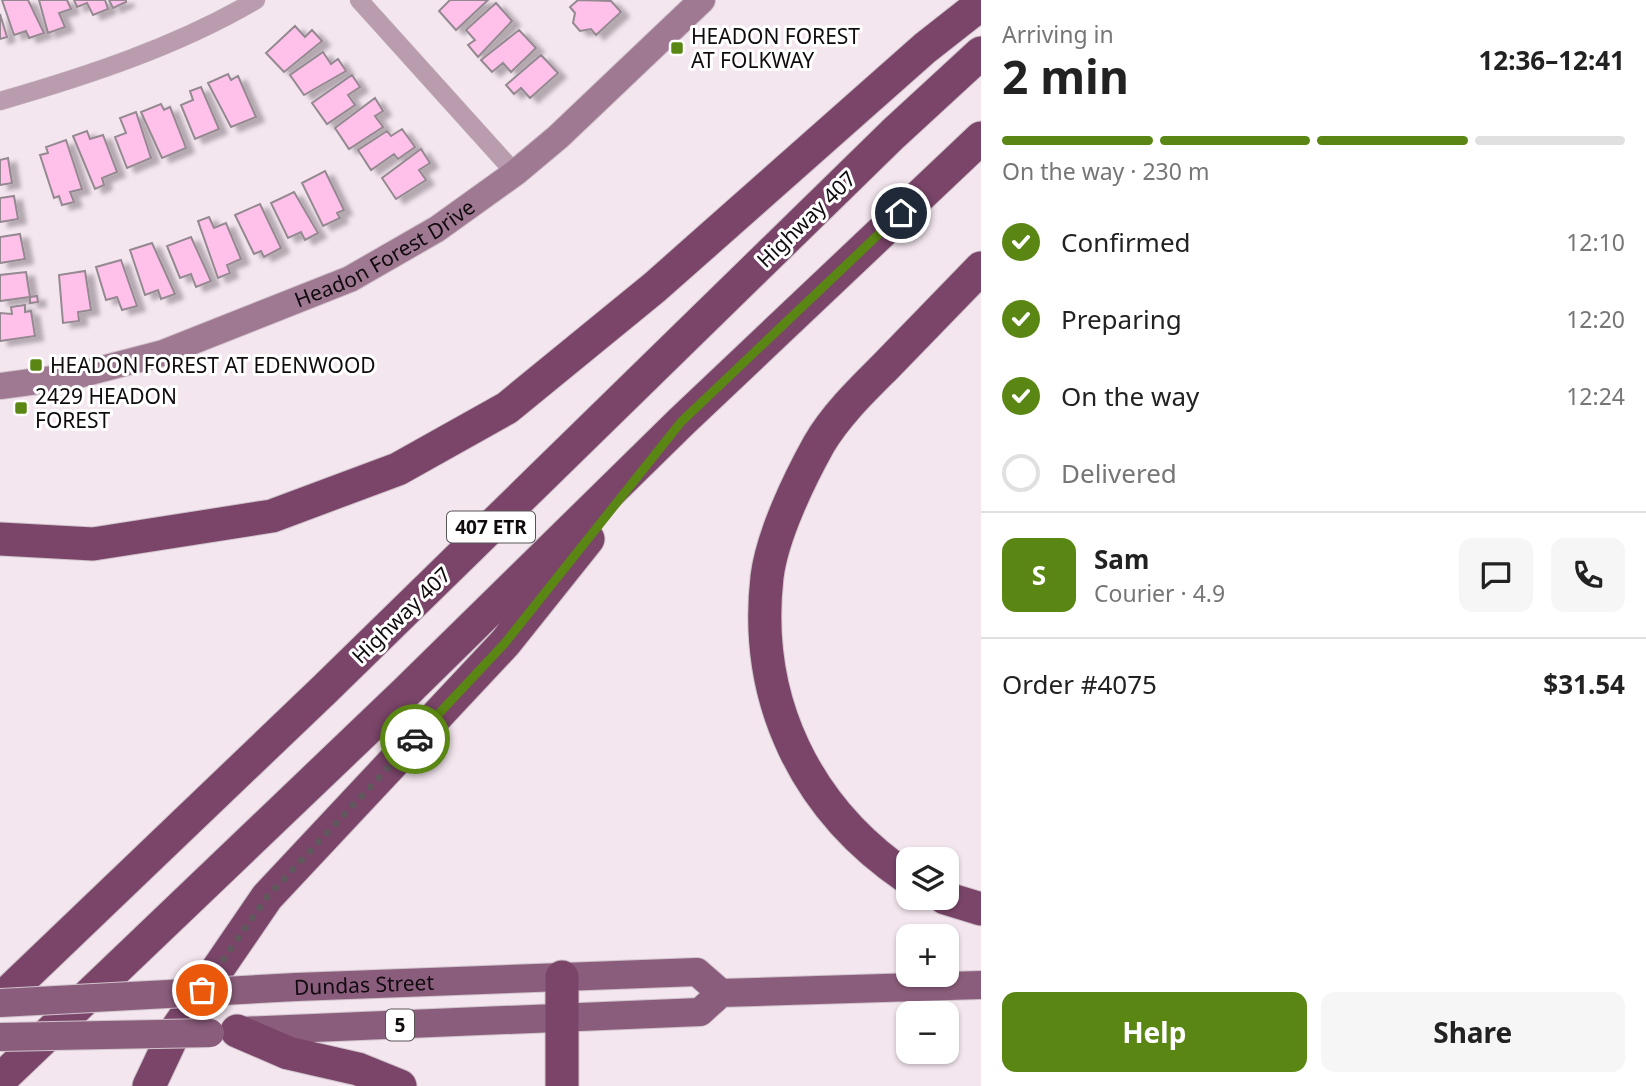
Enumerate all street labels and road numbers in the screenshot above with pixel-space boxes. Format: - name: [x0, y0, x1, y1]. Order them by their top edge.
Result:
- street label: Highway 407: [750, 165, 862, 273]
- street label: Headon Forest Drive: [290, 193, 480, 314]
- road number: 407 ETR: [447, 512, 535, 542]
- street label: Highway 407: [345, 561, 457, 669]
- street label: Dundas Street: [293, 968, 435, 1001]
- road number: 5: [386, 1009, 414, 1040]

